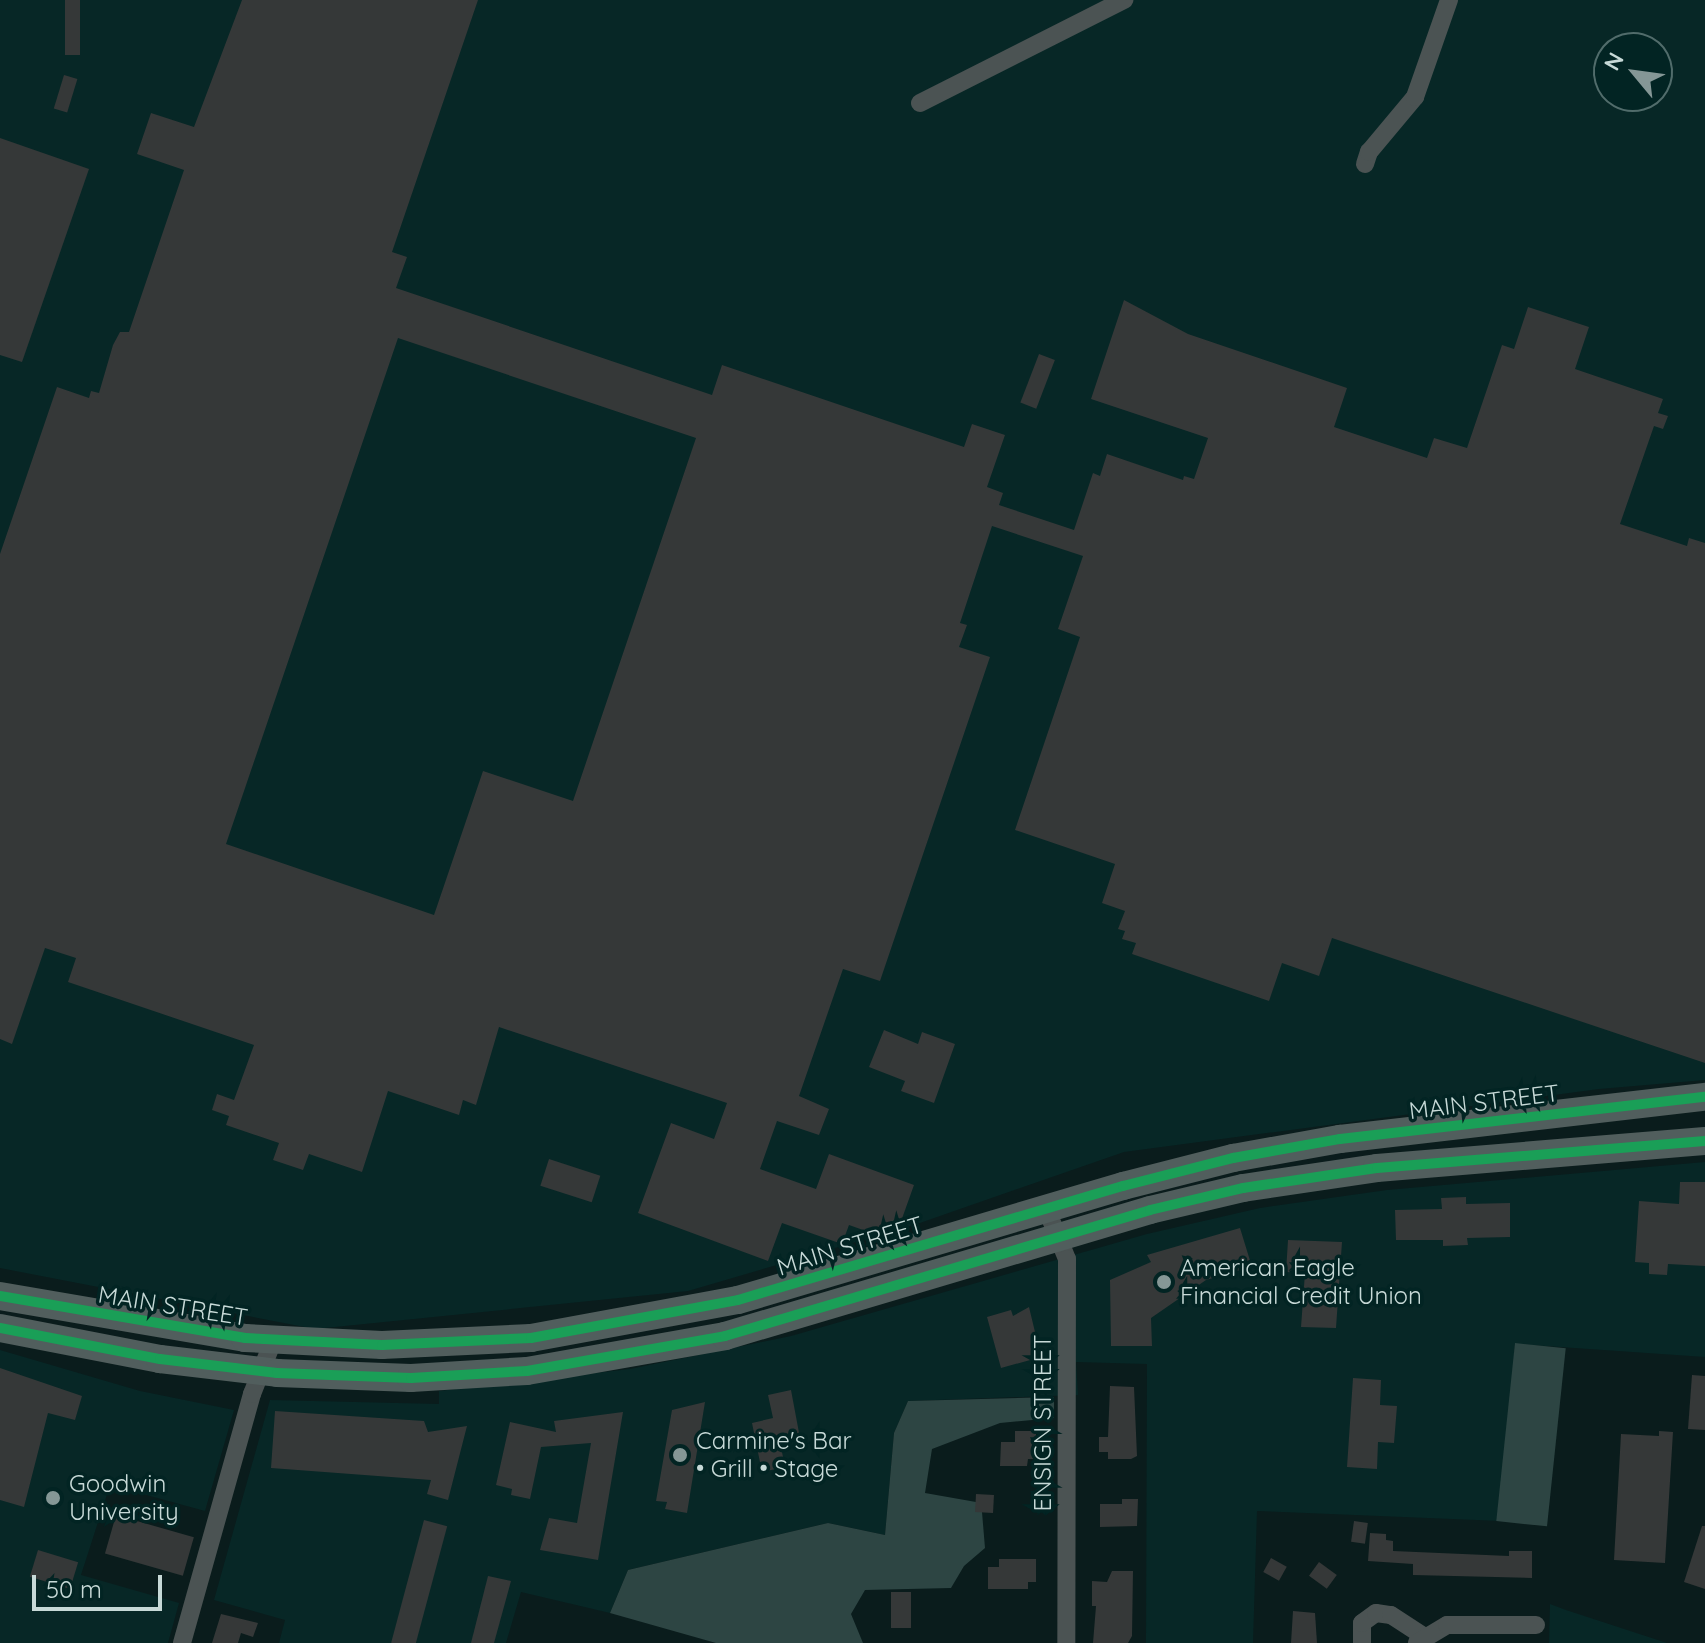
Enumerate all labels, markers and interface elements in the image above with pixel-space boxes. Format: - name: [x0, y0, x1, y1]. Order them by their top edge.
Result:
- north arrow: [1593, 32, 1673, 112]
- text: N: [1598, 47, 1630, 75]
- street label: MAIN STREET: [1407, 1078, 1561, 1126]
- street label: MAIN STREET: [773, 1210, 927, 1282]
- place label: American Eagle Financial Credit Union: [1180, 1254, 1422, 1310]
- marker: American Eagle Financial Credit Union: [1155, 1273, 1173, 1291]
- street label: MAIN STREET: [96, 1280, 250, 1332]
- street label: ENSIGN STREET: [1029, 1334, 1057, 1512]
- place label: Carmine's Bar • Grill • Stage: [696, 1427, 852, 1483]
- marker: Carmine's Bar • Grill • Stage: [671, 1446, 689, 1464]
- place label: Goodwin University: [69, 1470, 179, 1526]
- marker: Goodwin University: [44, 1489, 62, 1507]
- scale bar: [36, 1559, 166, 1609]
- text: 50 m: [46, 1574, 102, 1604]

